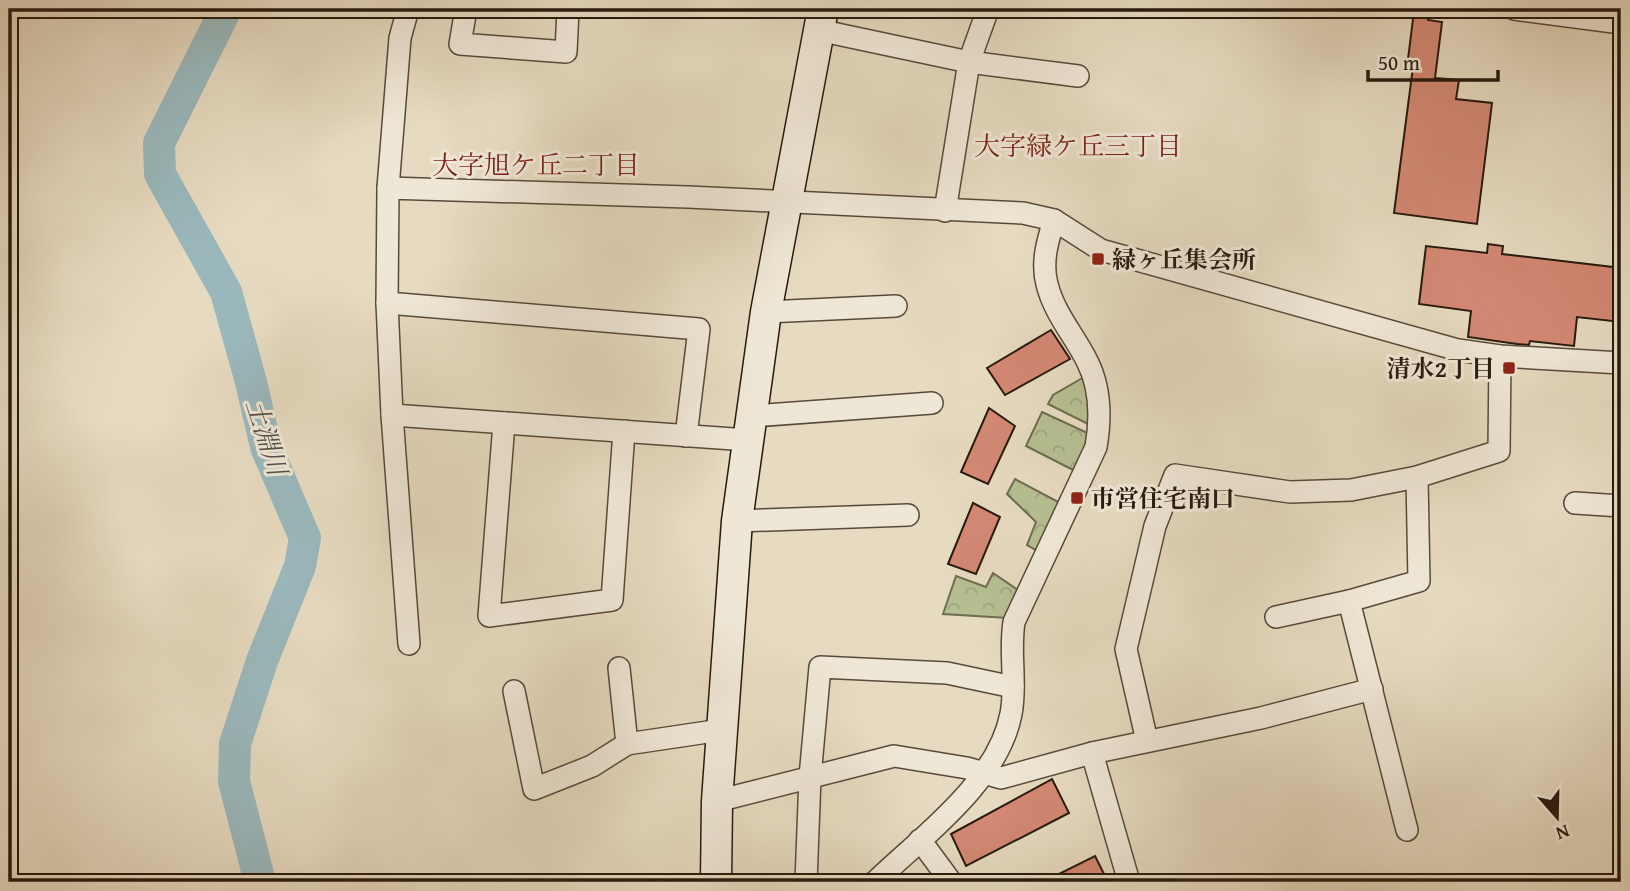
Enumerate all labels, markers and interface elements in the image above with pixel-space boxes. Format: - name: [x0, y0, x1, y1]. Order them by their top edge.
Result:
- scale bar: [1368, 38, 1497, 82]
- text: 50 m: [1378, 47, 1420, 78]
- district label: 大字緑ケ丘三丁目: [974, 126, 1182, 165]
- district label: 大字旭ケ丘二丁目: [432, 145, 640, 184]
- place label: 緑ヶ丘集会所: [1112, 242, 1256, 277]
- marker: 緑ヶ丘集会所: [1090, 251, 1106, 267]
- place label: 清水2丁目: [1387, 351, 1495, 386]
- marker: 清水2丁目: [1501, 360, 1517, 376]
- water label: 土淵川: [236, 394, 299, 483]
- place label: 市営住宅南口: [1091, 481, 1235, 516]
- marker: 市営住宅南口: [1069, 490, 1085, 506]
- north arrow: [1522, 782, 1592, 852]
- text: N: [1552, 818, 1574, 848]

